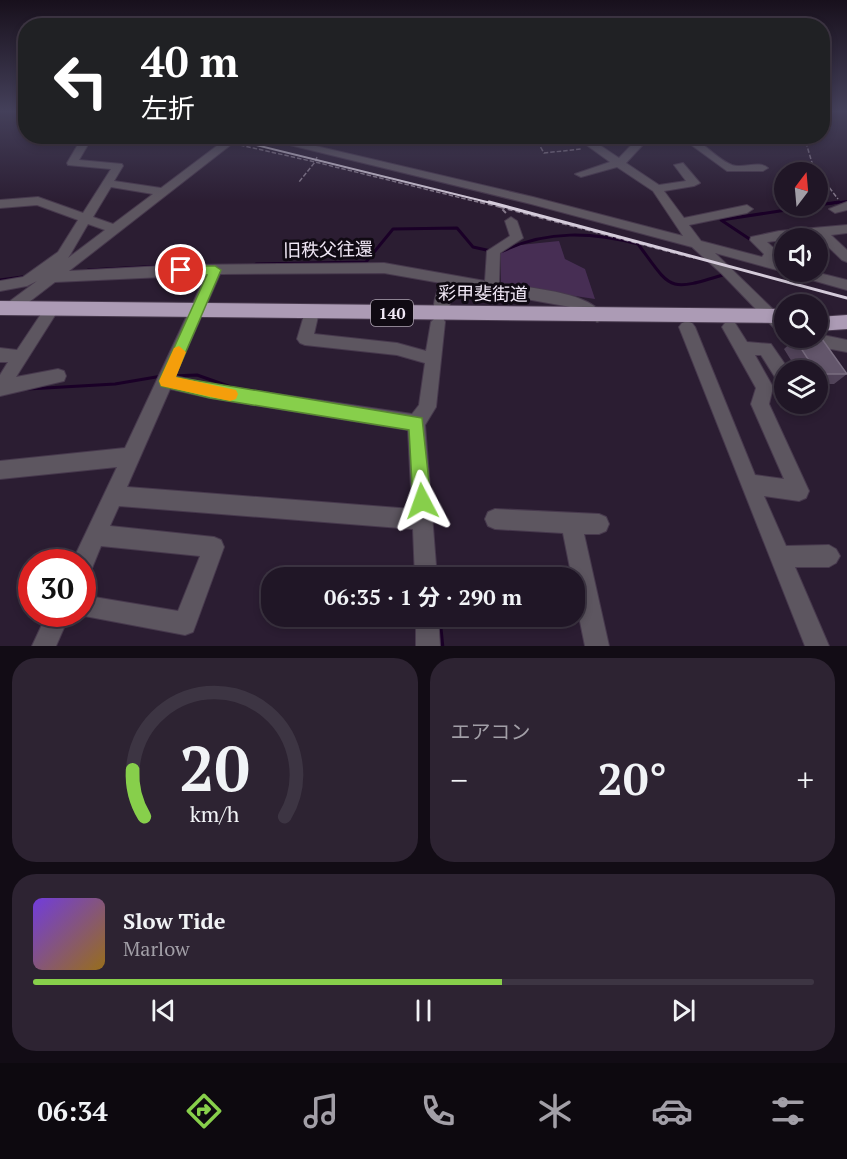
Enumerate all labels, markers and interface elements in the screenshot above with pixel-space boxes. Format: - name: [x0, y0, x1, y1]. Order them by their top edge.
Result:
- text: 40 m: [141, 33, 239, 89]
- icon: left: [42, 42, 120, 120]
- text: 左折: [141, 90, 195, 126]
- north arrow: [774, 162, 828, 216]
- map controls: [774, 162, 828, 414]
- button: sound: [774, 228, 828, 282]
- street label: 旧秩父往還: [283, 236, 373, 262]
- pin: [155, 244, 206, 295]
- icon: arrive: [164, 253, 197, 286]
- street label: 彩甲斐街道: [438, 280, 528, 306]
- button: search: [774, 294, 828, 348]
- road number: 140: [371, 300, 413, 326]
- button: layers: [774, 360, 828, 414]
- position arrow: [390, 469, 454, 533]
- speed limit sign: 30: [18, 549, 96, 627]
- text: 06:35 · 1 分 · 290 m: [324, 582, 522, 611]
- text: エアコン: [451, 718, 531, 745]
- text: 20: [179, 726, 250, 809]
- text: 20°: [598, 748, 667, 808]
- text: −: [451, 758, 468, 801]
- text: +: [796, 758, 814, 801]
- text: km/h: [190, 800, 240, 828]
- text: Slow Tide: [123, 906, 226, 935]
- text: Marlow: [123, 935, 190, 962]
- icon: previous: [147, 994, 180, 1027]
- icon: pause: [407, 994, 440, 1027]
- icon: next: [667, 994, 700, 1027]
- icon: directions: [183, 1090, 225, 1132]
- icon: music: [300, 1090, 342, 1132]
- icon: phone: [417, 1090, 459, 1132]
- icon: climate: [534, 1090, 576, 1132]
- icon: car: [651, 1090, 693, 1132]
- icon: filters: [767, 1090, 809, 1132]
- text: 06:34: [37, 1093, 108, 1129]

